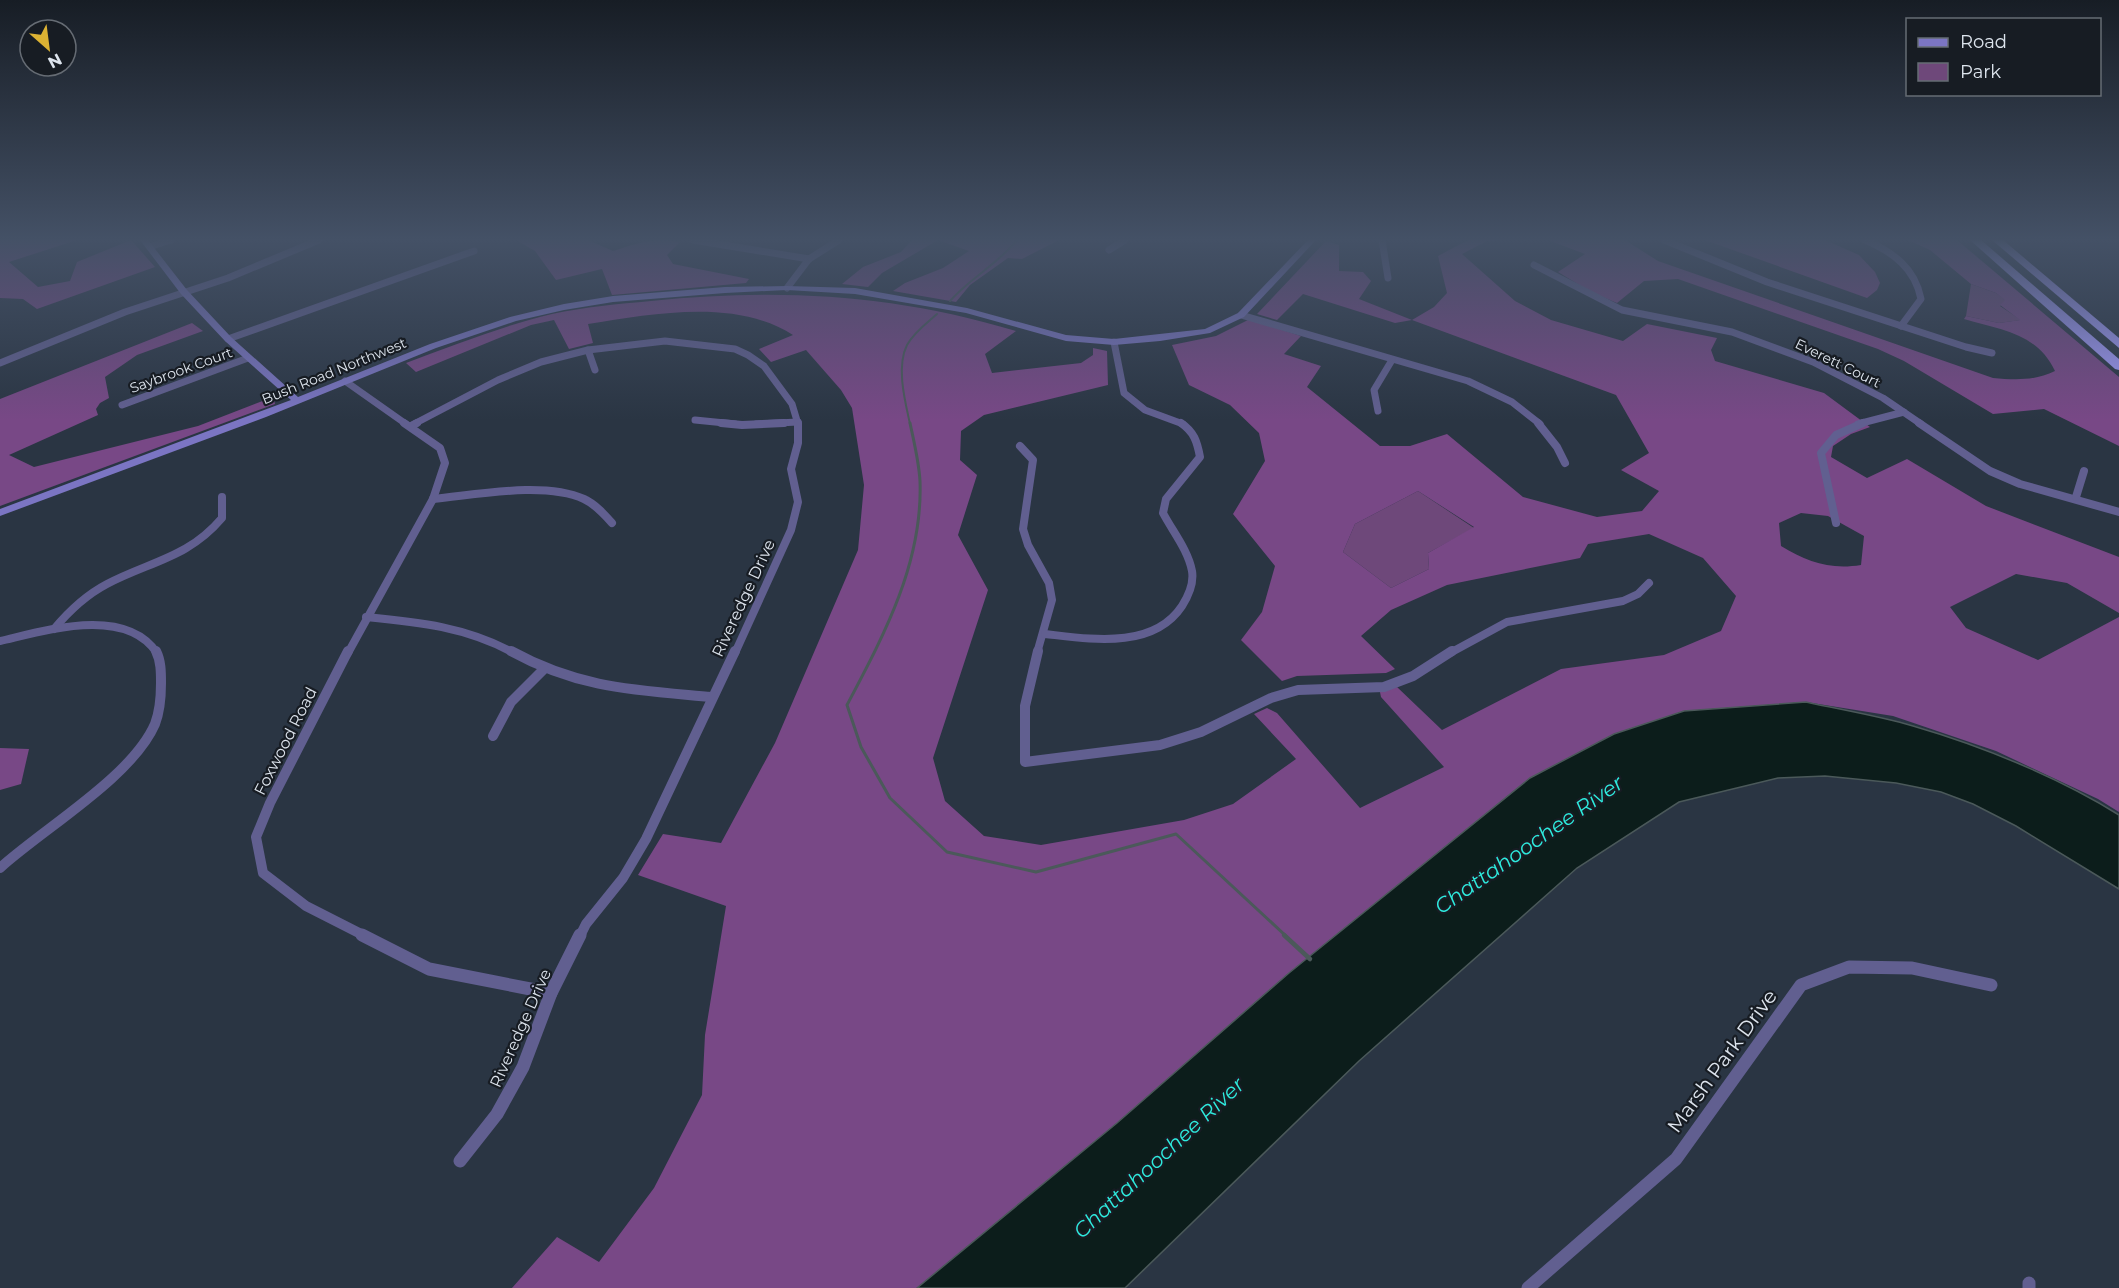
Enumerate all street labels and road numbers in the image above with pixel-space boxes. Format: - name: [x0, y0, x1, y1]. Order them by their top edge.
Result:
- street label: Bush Road Northwest: [259, 334, 409, 408]
- street label: Everett Court: [1792, 335, 1884, 392]
- street label: Saybrook Court: [127, 343, 235, 397]
- street label: Riveredge Drive: [708, 536, 779, 660]
- street label: Foxwood Road: [250, 684, 321, 798]
- street label: Riveredge Drive: [486, 966, 555, 1090]
- street label: Marsh Park Drive: [1662, 985, 1782, 1137]

